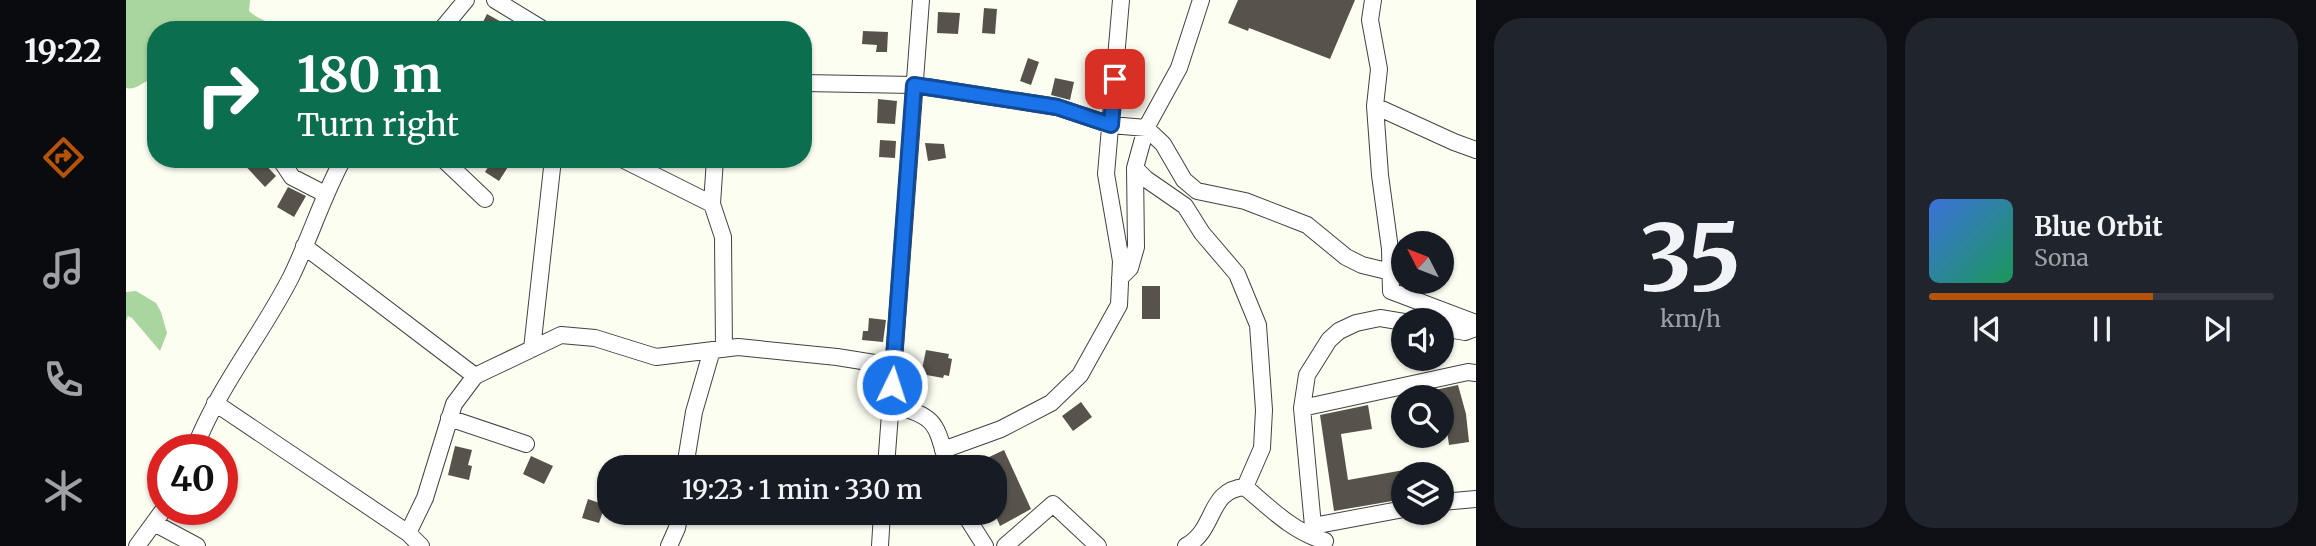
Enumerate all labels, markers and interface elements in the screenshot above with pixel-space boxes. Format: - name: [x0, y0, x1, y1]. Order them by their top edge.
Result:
- text: 19:22: [24, 31, 102, 71]
- text: 180 m: [297, 44, 442, 105]
- icon: right: [182, 49, 273, 140]
- pin: [1085, 49, 1145, 109]
- icon: arrive: [1096, 60, 1134, 98]
- text: Turn right: [297, 105, 459, 145]
- icon: directions: [39, 133, 88, 182]
- text: 35: [1640, 201, 1741, 316]
- text: Blue Orbit: [2034, 210, 2163, 243]
- north arrow: [1391, 231, 1454, 294]
- map controls: [1391, 231, 1454, 525]
- text: Sona: [2034, 243, 2089, 272]
- icon: music: [39, 244, 88, 293]
- text: km/h: [1660, 304, 1721, 333]
- button: sound: [1391, 308, 1454, 371]
- icon: previous: [1968, 310, 2006, 348]
- icon: pause: [2083, 310, 2121, 348]
- icon: next: [2198, 310, 2236, 348]
- position arrow: [855, 348, 929, 422]
- icon: phone: [39, 355, 88, 404]
- button: search: [1391, 385, 1454, 448]
- speed limit sign: 40: [147, 434, 238, 525]
- button: layers: [1391, 462, 1454, 525]
- icon: climate: [39, 466, 88, 515]
- text: 19:23 · 1 min · 330 m: [682, 473, 922, 506]

